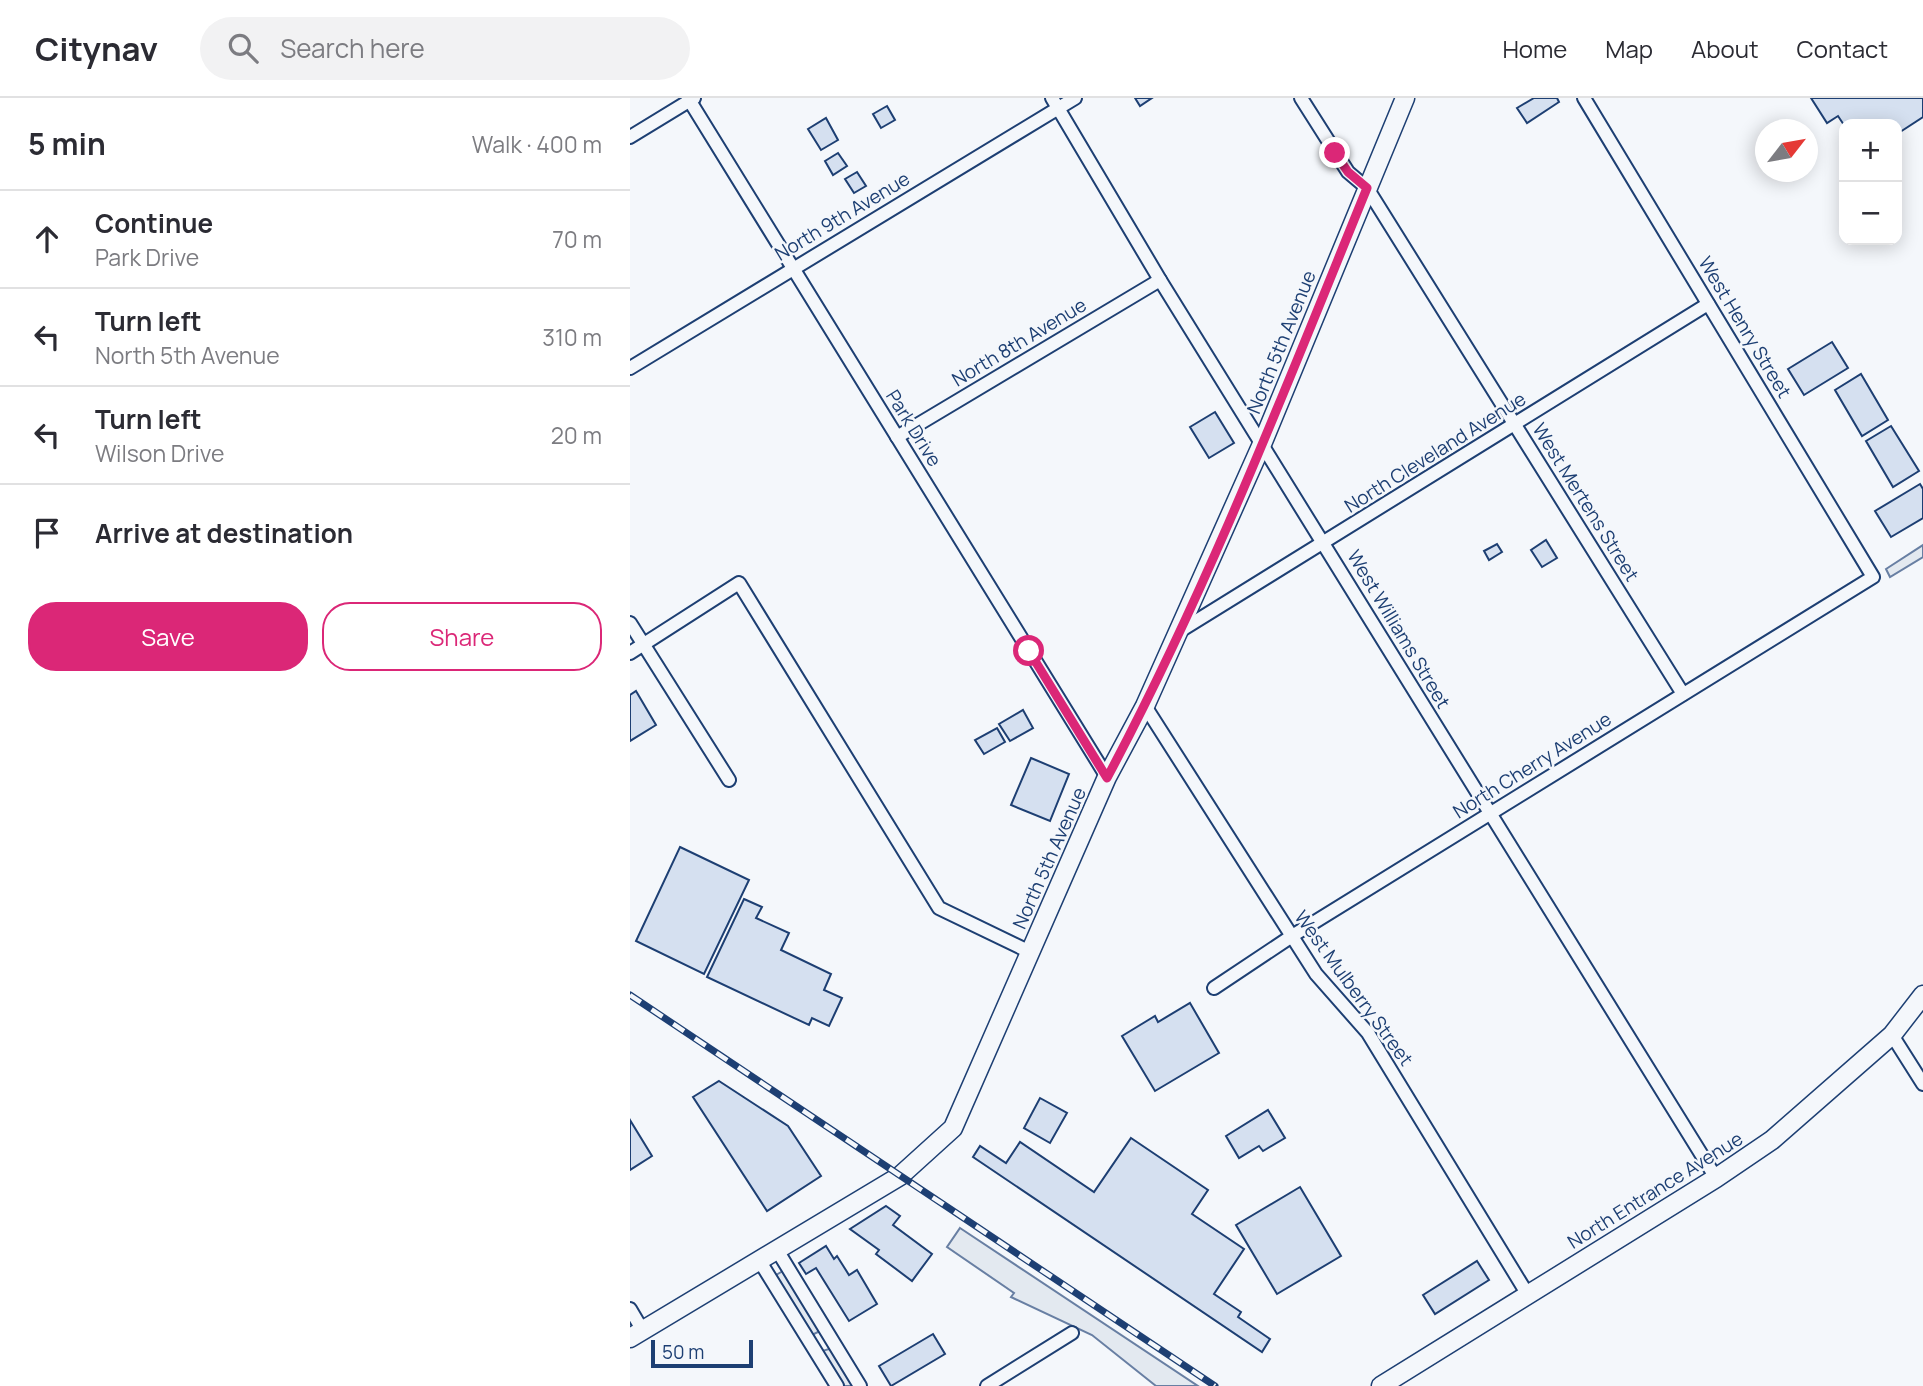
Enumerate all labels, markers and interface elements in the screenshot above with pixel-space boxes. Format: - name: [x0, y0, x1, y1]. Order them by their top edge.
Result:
- search box: [200, 17, 690, 80]
- text: Citynav: [35, 26, 158, 71]
- icon: search: [224, 29, 262, 67]
- text: Search here: [280, 30, 425, 66]
- text: Home: [1502, 32, 1567, 65]
- text: Map: [1605, 32, 1653, 65]
- text: About: [1691, 32, 1759, 65]
- text: Contact: [1797, 32, 1888, 65]
- north arrow: [1755, 119, 1818, 182]
- map controls: [1839, 119, 1902, 245]
- button: +: [1839, 119, 1902, 182]
- text: 5 min: [28, 123, 106, 164]
- text: Walk · 400 m: [472, 128, 602, 160]
- route end: [1319, 137, 1350, 168]
- street label: North 9th Avenue: [770, 165, 914, 267]
- button: −: [1839, 182, 1902, 245]
- text: Continue: [95, 205, 213, 241]
- icon: ahead: [28, 220, 66, 258]
- text: 70 m: [552, 223, 602, 255]
- text: Park Drive: [95, 241, 199, 273]
- street label: West Henry Street: [1693, 251, 1797, 403]
- street label: North 5th Avenue: [1240, 266, 1322, 418]
- street label: North 8th Avenue: [947, 292, 1091, 392]
- text: Turn left: [95, 303, 202, 339]
- icon: left: [28, 318, 66, 356]
- text: 310 m: [542, 321, 602, 353]
- text: North 5th Avenue: [95, 339, 280, 371]
- street label: Park Drive: [880, 385, 948, 471]
- street label: North Cleveland Avenue: [1339, 386, 1531, 518]
- text: Turn left: [95, 401, 202, 437]
- icon: left: [28, 416, 66, 454]
- street label: West Mertens Street: [1527, 418, 1645, 586]
- text: 20 m: [551, 419, 602, 451]
- text: Wilson Drive: [95, 437, 225, 469]
- icon: arrive: [28, 514, 66, 552]
- text: Arrive at destination: [95, 515, 353, 551]
- street label: West Williams Street: [1341, 545, 1457, 713]
- button: Save: [28, 602, 308, 671]
- button: Share: [322, 602, 602, 671]
- route start: [1013, 635, 1044, 666]
- street label: North Cherry Avenue: [1448, 706, 1616, 824]
- street label: North 5th Avenue: [1006, 783, 1092, 933]
- street label: West Mulberry Street: [1289, 905, 1419, 1071]
- street label: North Entrance Avenue: [1562, 1125, 1748, 1255]
- scale bar: [651, 1337, 752, 1369]
- text: 50 m: [662, 1339, 704, 1365]

